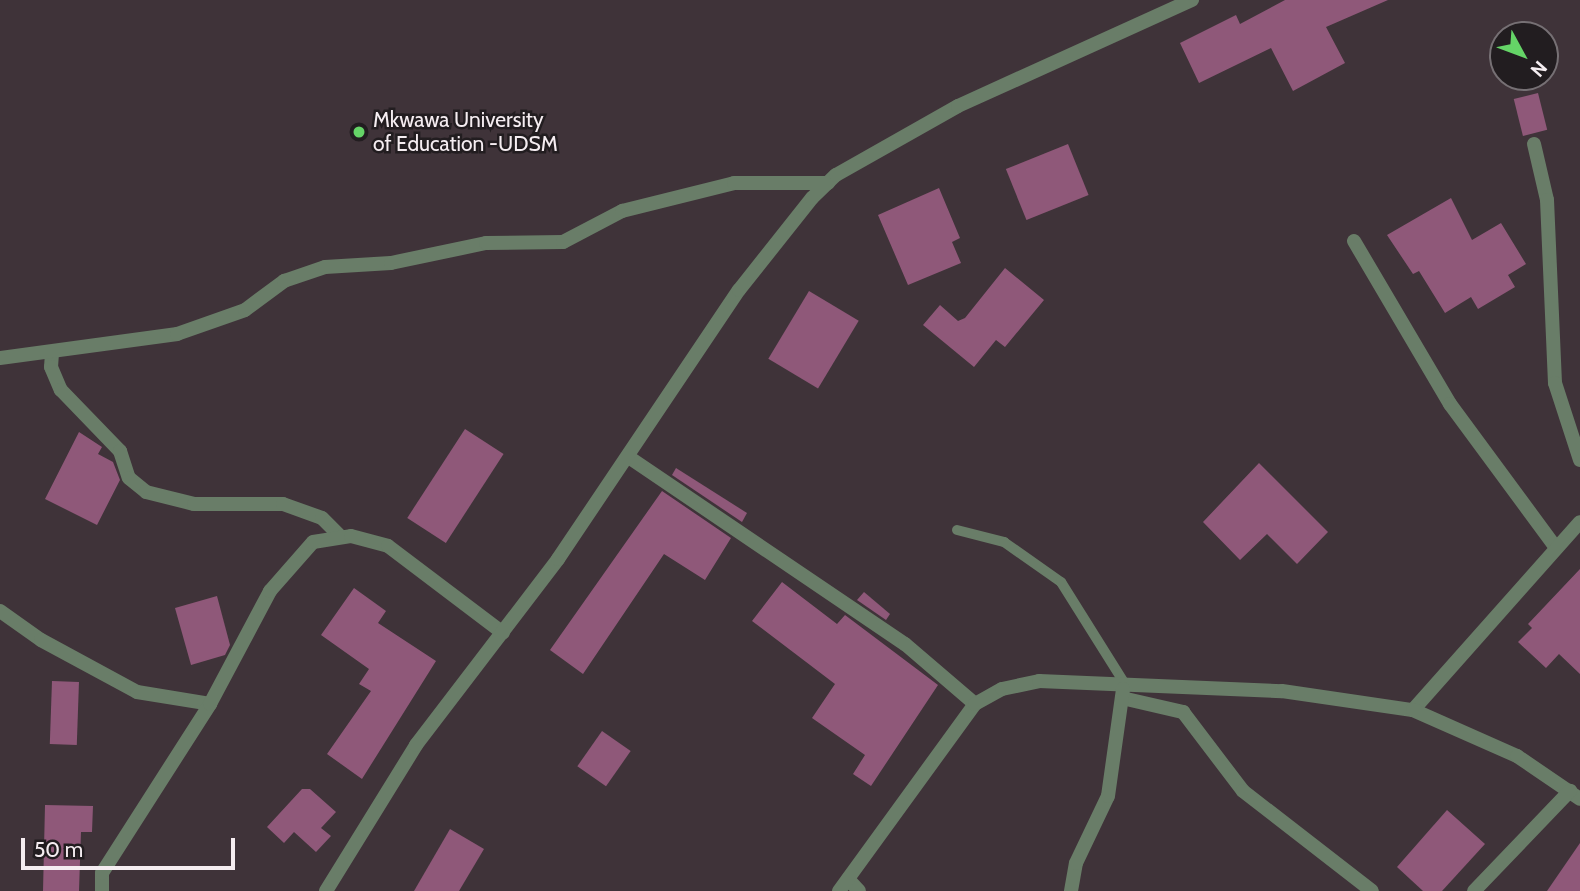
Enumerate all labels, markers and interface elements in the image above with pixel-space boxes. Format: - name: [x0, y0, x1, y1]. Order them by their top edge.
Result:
- north arrow: [1489, 21, 1559, 91]
- text: N: [1526, 56, 1552, 81]
- place label: Mkwawa University of Education -UDSM: [373, 107, 558, 157]
- marker: Mkwawa University of Education -UDSM: [351, 124, 367, 140]
- scale bar: [24, 824, 238, 868]
- text: 50 m: [34, 837, 83, 862]

